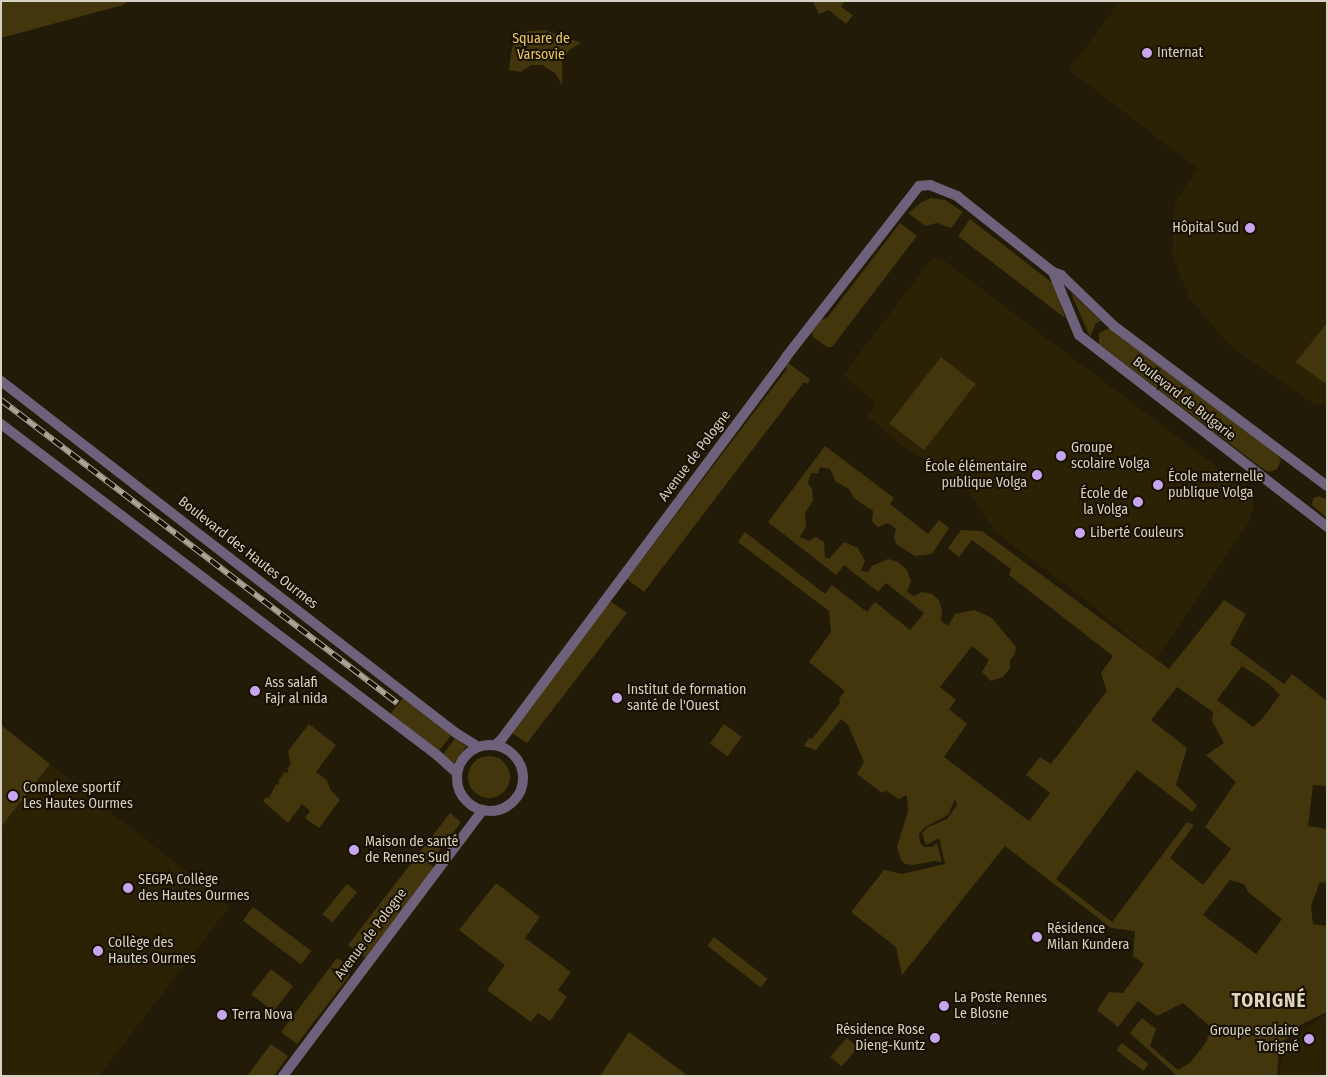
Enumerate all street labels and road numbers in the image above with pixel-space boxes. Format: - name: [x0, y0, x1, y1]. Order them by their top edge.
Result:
- street label: Boulevard de Bulgarie: [1129, 354, 1239, 444]
- street label: Avenue de Pologne: [655, 407, 735, 505]
- street label: Boulevard des Hautes Ourmes: [175, 493, 321, 613]
- street label: Avenue de Pologne: [331, 885, 411, 983]

